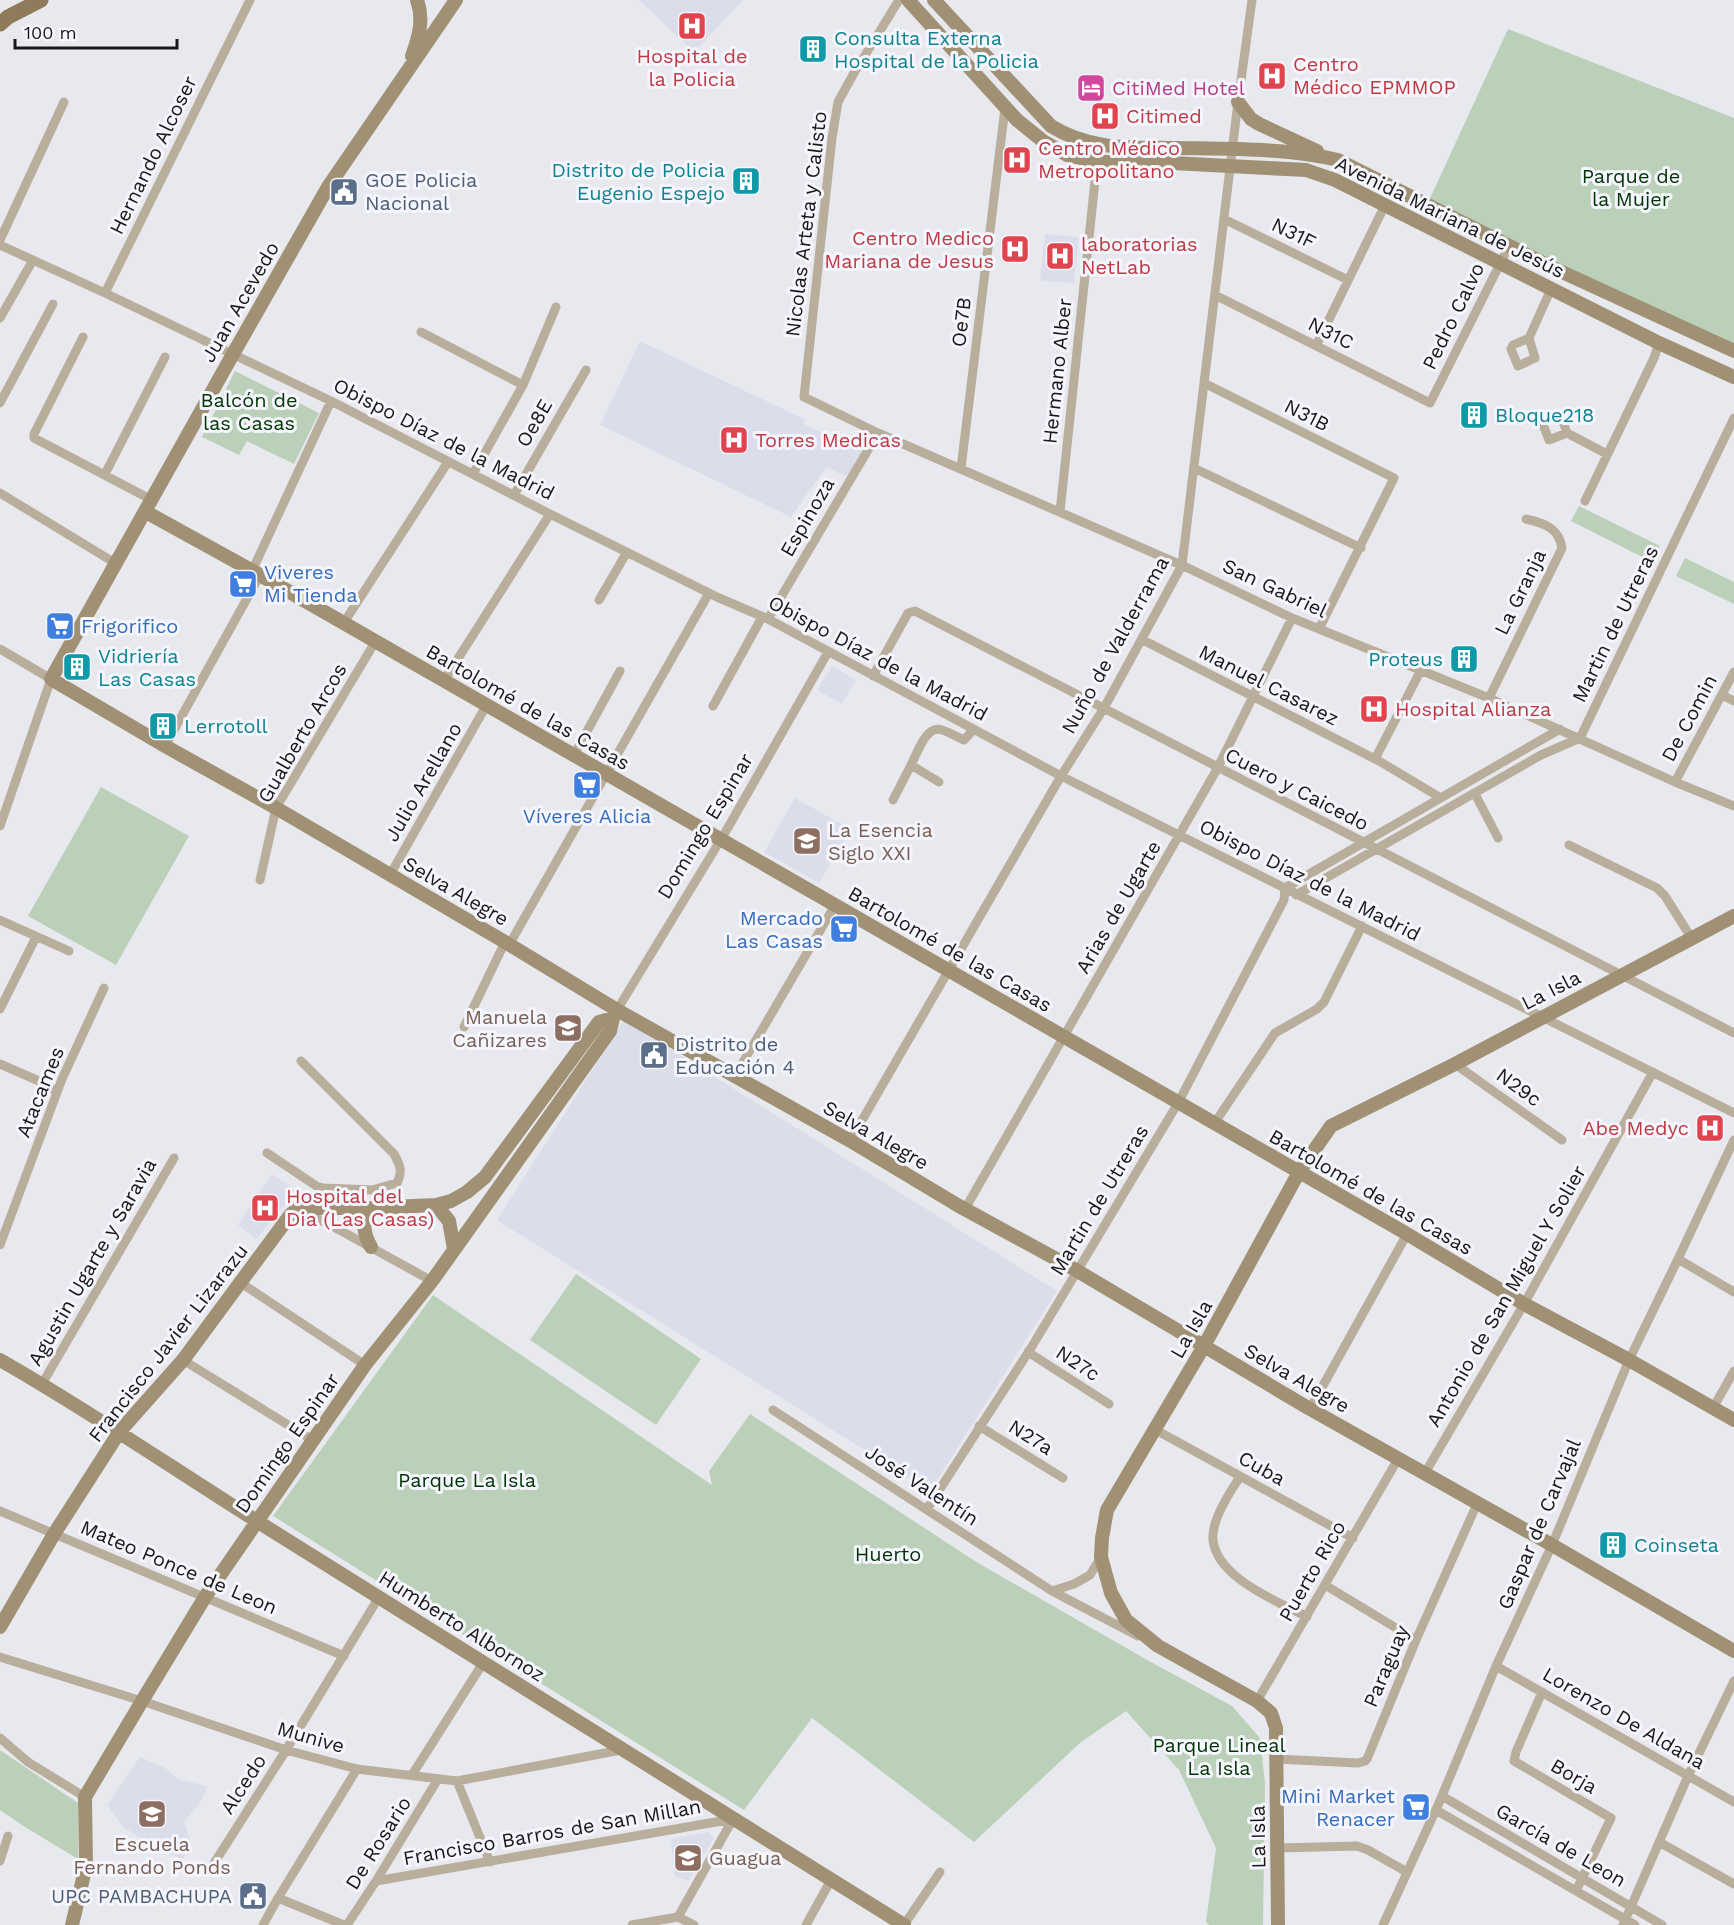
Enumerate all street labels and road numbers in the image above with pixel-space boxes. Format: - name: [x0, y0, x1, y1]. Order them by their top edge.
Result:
- street label: Hernando Alcoser: [104, 72, 202, 238]
- street label: Nicolas Arteta y Calisto: [780, 110, 832, 338]
- street label: Avenida Mariana de Jesús: [1331, 151, 1569, 283]
- street label: N31F: [1268, 212, 1320, 254]
- street label: Juan Acevedo: [196, 237, 284, 367]
- street label: Pedro Calvo: [1417, 259, 1489, 373]
- street label: Oe7B: [946, 296, 976, 348]
- street label: Hermano Alber: [1037, 297, 1077, 445]
- street label: N31C: [1304, 311, 1358, 355]
- street label: Obispo Díaz de la Madrid: [330, 373, 558, 505]
- street label: N31B: [1281, 394, 1333, 436]
- street label: Oe8E: [511, 395, 557, 451]
- street label: Espinoza: [775, 473, 839, 561]
- street label: Martin de Utreras: [1567, 542, 1663, 706]
- street label: La Granja: [1489, 545, 1551, 639]
- street label: Nuño de Valderrama: [1056, 552, 1174, 738]
- street label: San Gabriel: [1219, 553, 1331, 623]
- street label: Obispo Díaz de la Madrid: [764, 590, 992, 726]
- street label: Bartolomé de las Casas: [422, 639, 634, 775]
- street label: Manuel Casarez: [1195, 639, 1343, 731]
- street label: Gualberto Arcos: [252, 659, 352, 807]
- street label: De Comin: [1656, 670, 1722, 766]
- street label: Julio Arellano: [379, 718, 467, 846]
- street label: Cuero y Caicedo: [1221, 742, 1373, 836]
- street label: Domingo Espinar: [652, 749, 758, 903]
- street label: Obispo Díaz de la Madrid: [1196, 814, 1424, 946]
- street label: Arias de Ugarte: [1070, 836, 1166, 978]
- street label: Selva Alegre: [399, 851, 513, 931]
- street label: Bartolomé de las Casas: [844, 881, 1056, 1017]
- street label: La Isla: [1517, 965, 1585, 1015]
- street label: Atacames: [11, 1043, 69, 1141]
- street label: N29c: [1492, 1063, 1546, 1111]
- street label: Selva Alegre: [819, 1095, 933, 1175]
- street label: Martin de Utreras: [1045, 1120, 1153, 1280]
- street label: Bartolomé de las Casas: [1265, 1124, 1477, 1260]
- street label: Agustin Ugarte y Saravia: [23, 1154, 161, 1370]
- street label: Antonio de San Miguel Y Solier: [1421, 1161, 1591, 1431]
- street label: Francisco Javier Lizarazu: [83, 1239, 253, 1447]
- street label: La Isla: [1165, 1296, 1217, 1362]
- street label: Selva Alegre: [1240, 1338, 1354, 1418]
- street label: N27c: [1052, 1340, 1104, 1386]
- street label: Domingo Espinar: [230, 1368, 344, 1518]
- street label: N27a: [1004, 1414, 1058, 1460]
- street label: Gaspar de Carvajal: [1492, 1435, 1586, 1613]
- street label: José Valentín: [861, 1439, 983, 1531]
- street label: Cuba: [1234, 1445, 1290, 1491]
- street label: Mateo Ponce de Leon: [77, 1515, 281, 1619]
- street label: Puerto Rico: [1273, 1516, 1351, 1626]
- street label: Humberto Albornoz: [375, 1565, 549, 1687]
- street label: Paraguay: [1358, 1621, 1414, 1711]
- street label: Lorenzo De Aldana: [1538, 1662, 1710, 1774]
- street label: Munive: [275, 1716, 347, 1758]
- street label: Alcedo: [215, 1750, 271, 1818]
- street label: Borja: [1546, 1753, 1602, 1799]
- street label: De Rosario: [340, 1792, 416, 1894]
- street label: Francisco Barros de San Millan: [401, 1794, 703, 1870]
- street label: García de Leon: [1492, 1798, 1630, 1892]
- street label: La Isla: [1245, 1805, 1271, 1869]

